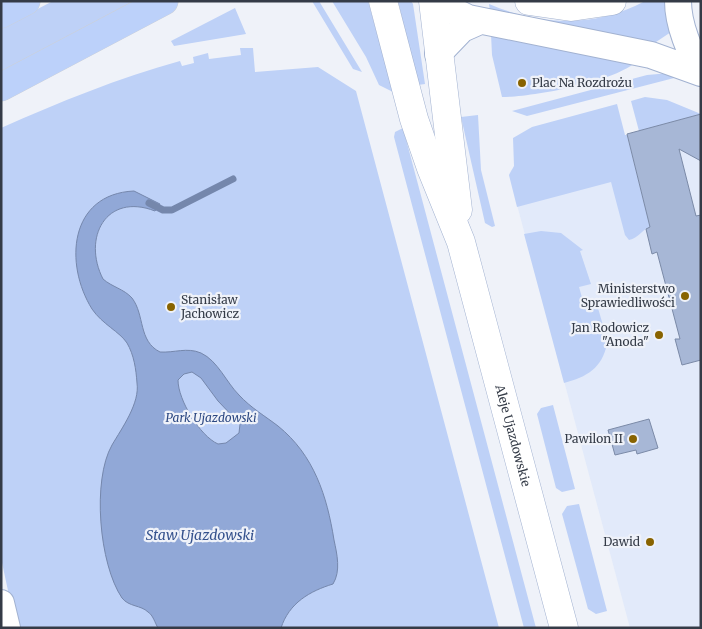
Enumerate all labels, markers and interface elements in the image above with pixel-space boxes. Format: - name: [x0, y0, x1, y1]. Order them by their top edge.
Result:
- place label: Plac Na Rozdrożu: [532, 75, 632, 90]
- marker: Plac Na Rozdrożu: [516, 77, 528, 89]
- place label: Ministerstwo Sprawiedliwości: [581, 281, 675, 310]
- marker: Ministerstwo Sprawiedliwości: [679, 290, 691, 302]
- place label: Stanisław Jachowicz: [180, 292, 239, 321]
- marker: Stanisław Jachowicz: [165, 301, 177, 313]
- place label: Jan Rodowicz "Anoda": [570, 320, 649, 349]
- marker: Jan Rodowicz "Anoda": [653, 329, 665, 341]
- street label: Aleje Ujazdowskie: [492, 382, 534, 488]
- park label: Park Ujazdowski: [165, 410, 257, 425]
- place label: Pawilon II: [565, 431, 623, 446]
- marker: Pawilon II: [627, 433, 639, 445]
- water label: Staw Ujazdowski: [146, 526, 254, 544]
- place label: Dawid: [603, 534, 640, 549]
- marker: Dawid: [644, 536, 656, 548]

